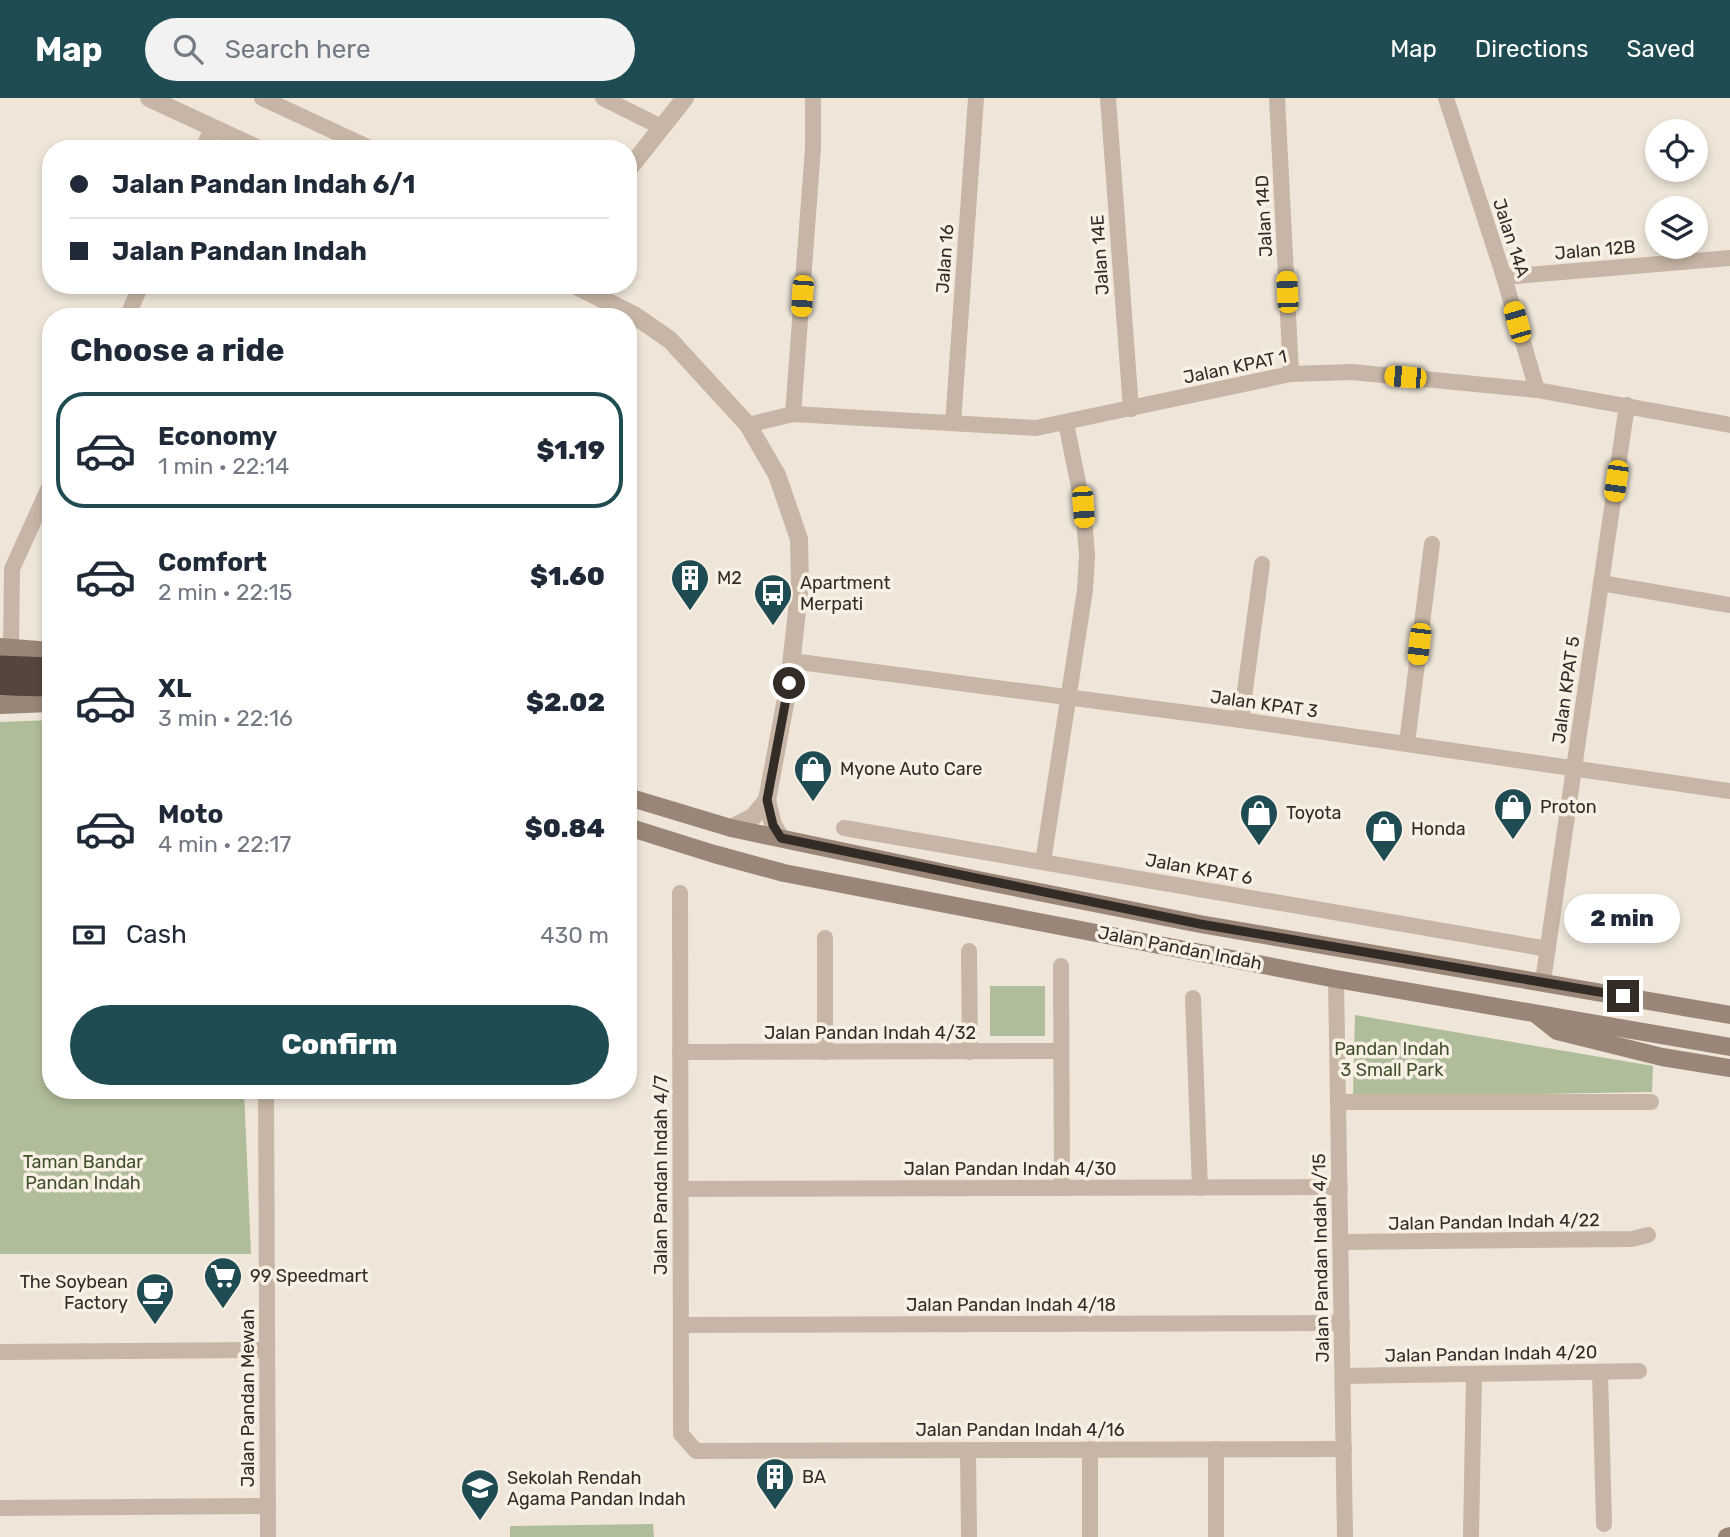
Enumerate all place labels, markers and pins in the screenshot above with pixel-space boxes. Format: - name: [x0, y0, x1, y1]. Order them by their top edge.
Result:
- building icon: M2: [669, 557, 711, 612]
- place label: M2: [717, 567, 742, 589]
- bus stop icon: Apartment Merpati: [752, 572, 794, 627]
- place label: Apartment Merpati: [800, 572, 891, 615]
- shop icon: Myone Auto Care: [792, 748, 834, 803]
- place label: Myone Auto Care: [840, 758, 982, 780]
- shop icon: Proton: [1492, 786, 1534, 841]
- shop icon: Toyota: [1238, 792, 1280, 847]
- place label: Proton: [1540, 796, 1597, 818]
- place label: Toyota: [1286, 802, 1342, 824]
- shop icon: Honda: [1363, 808, 1405, 863]
- place label: Honda: [1411, 818, 1466, 840]
- supermarket icon: 99 Speedmart: [202, 1255, 244, 1310]
- place label: 99 Speedmart: [250, 1265, 368, 1287]
- place label: The Soybean Factory: [20, 1271, 128, 1314]
- cafe icon: The Soybean Factory: [134, 1271, 176, 1326]
- building icon: BA: [754, 1456, 796, 1511]
- place label: BA: [802, 1466, 826, 1488]
- school or university icon: Sekolah Rendah Agama Pandan Indah: [459, 1467, 501, 1522]
- place label: Sekolah Rendah Agama Pandan Indah: [507, 1467, 686, 1510]

